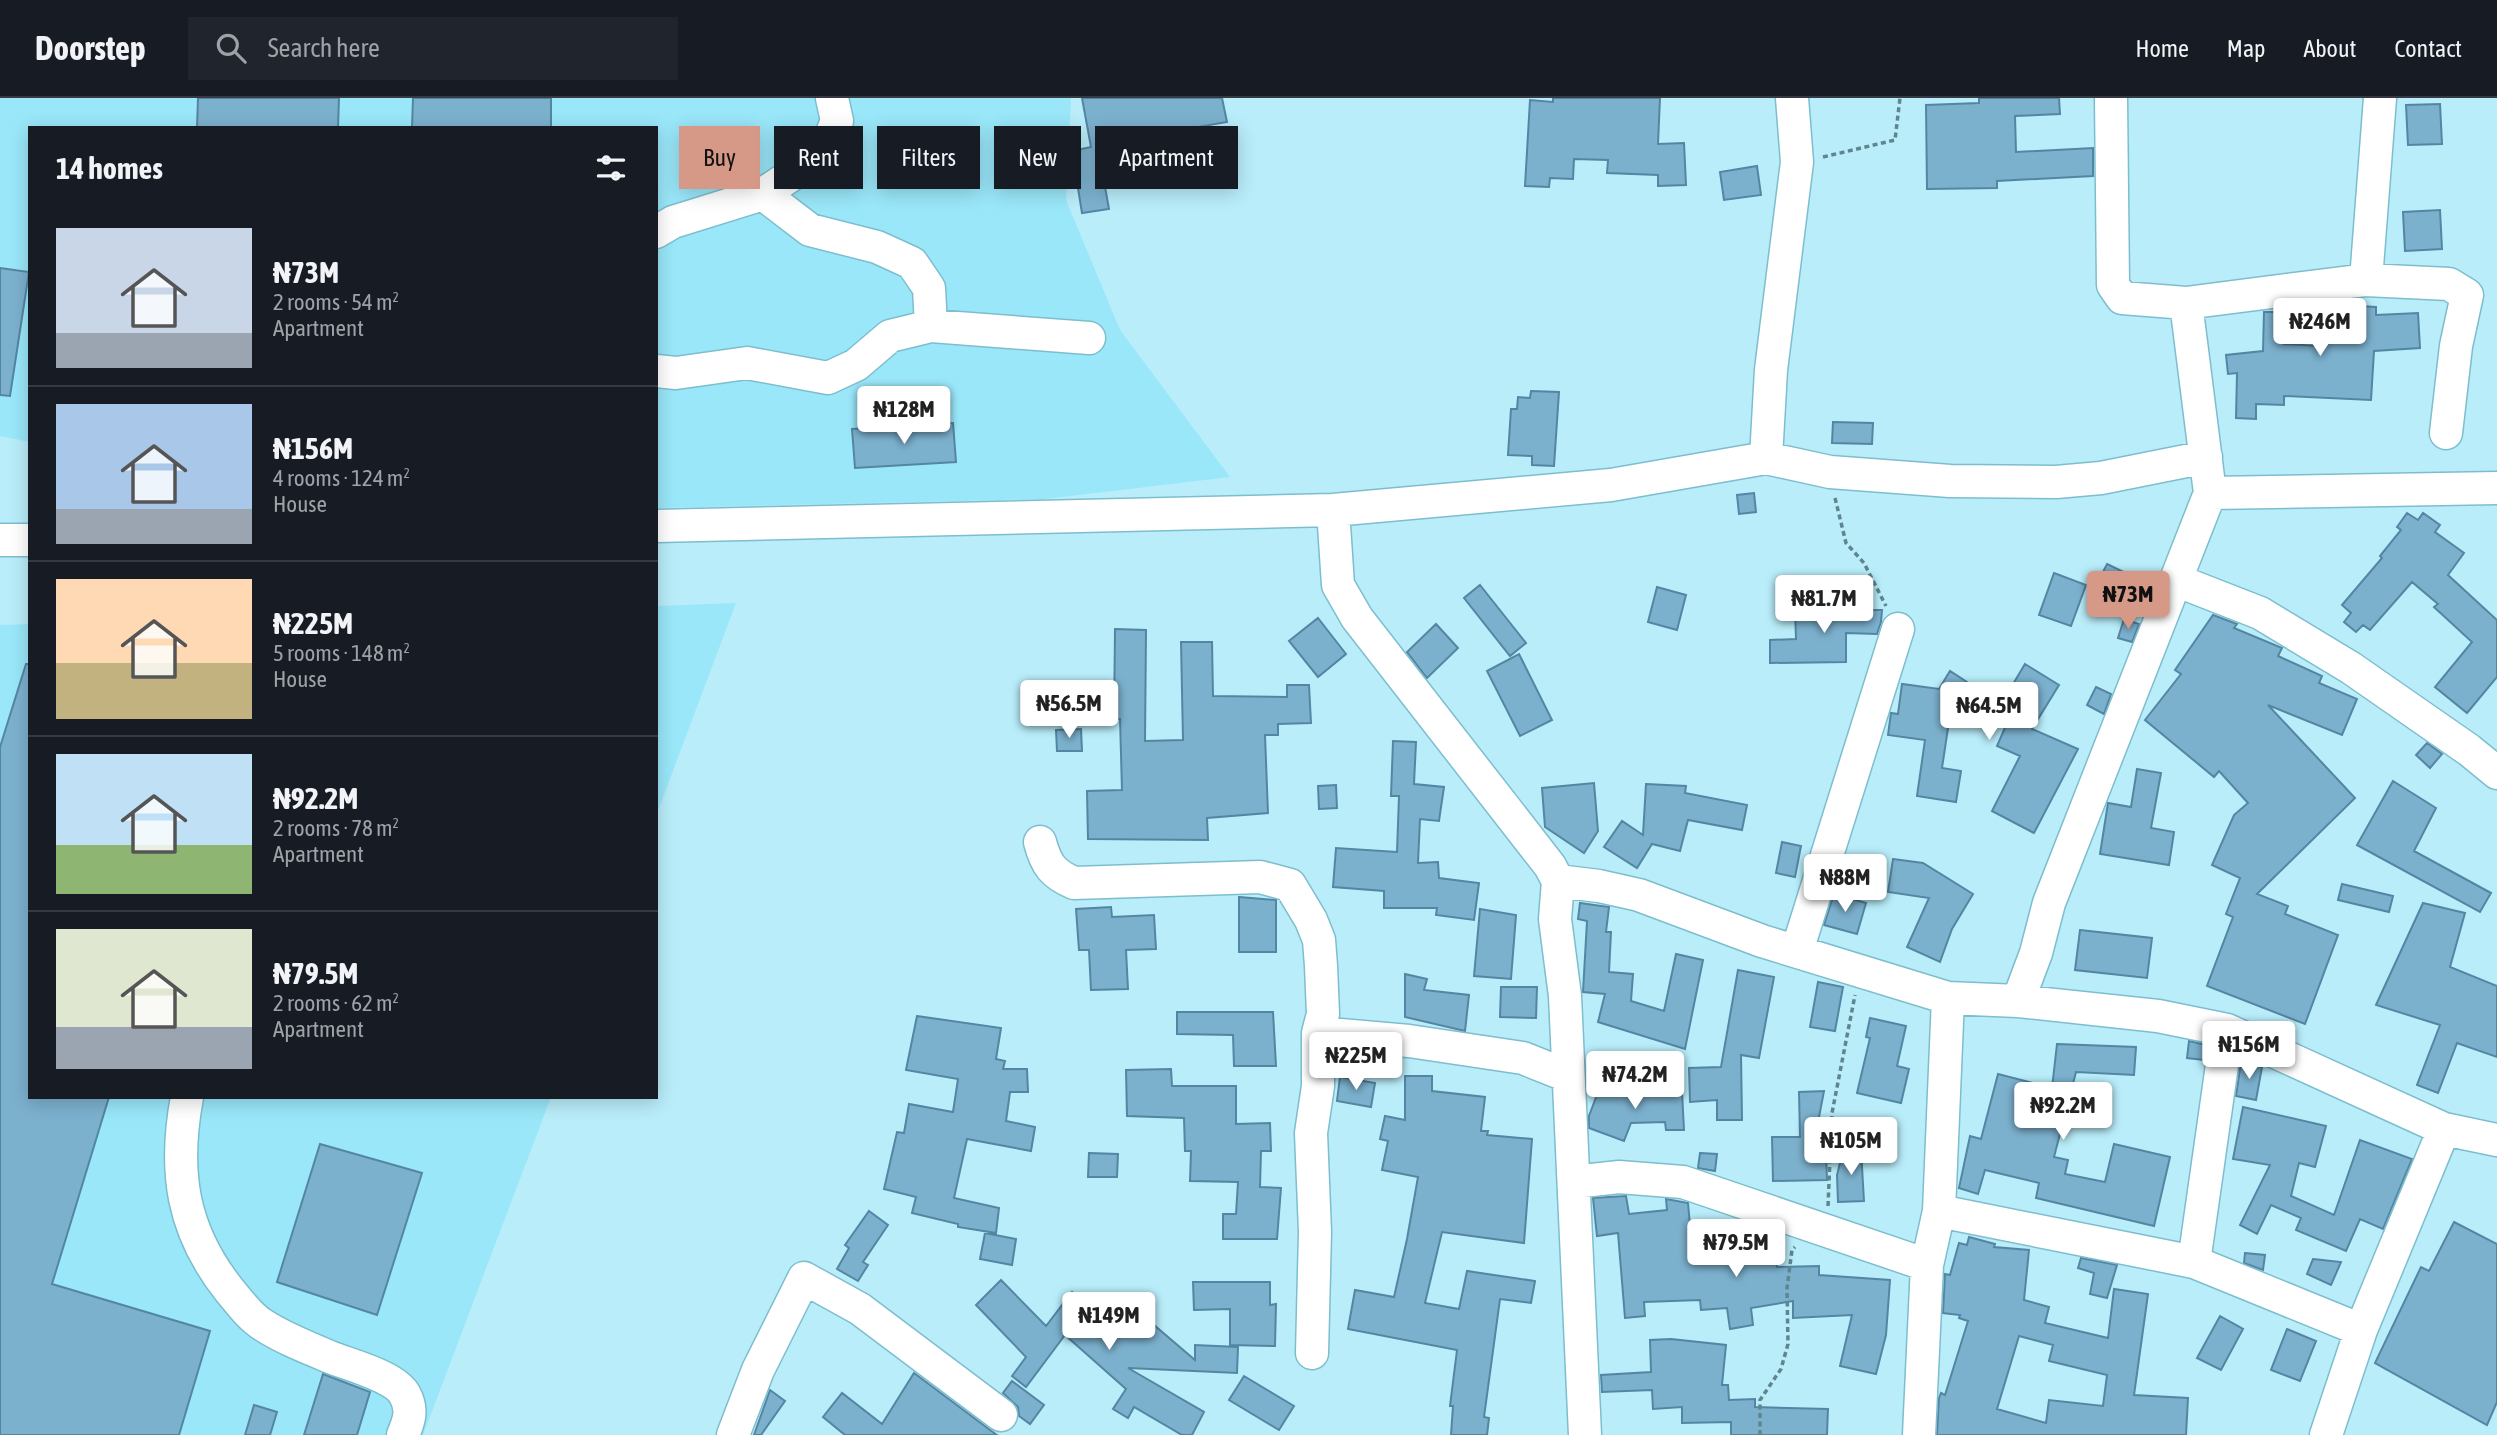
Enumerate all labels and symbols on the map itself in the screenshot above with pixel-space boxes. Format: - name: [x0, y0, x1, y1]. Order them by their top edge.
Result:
- pin: ₦246M: [2271, 299, 2369, 358]
- pin: ₦128M: [855, 386, 953, 446]
- pin: ₦73M: [2087, 572, 2169, 631]
- pin: ₦81.7M: [1767, 575, 1881, 635]
- pin: ₦56.5M: [1012, 680, 1126, 740]
- pin: ₦64.5M: [1932, 682, 2046, 742]
- pin: ₦88M: [1804, 854, 1886, 914]
- pin: ₦156M: [2200, 1021, 2298, 1081]
- pin: ₦225M: [1307, 1032, 1405, 1092]
- pin: ₦74.2M: [1578, 1052, 1692, 1111]
- pin: ₦92.2M: [2006, 1082, 2120, 1142]
- pin: ₦105M: [1802, 1118, 1900, 1177]
- pin: ₦79.5M: [1679, 1220, 1793, 1279]
- pin: ₦149M: [1060, 1292, 1158, 1352]

